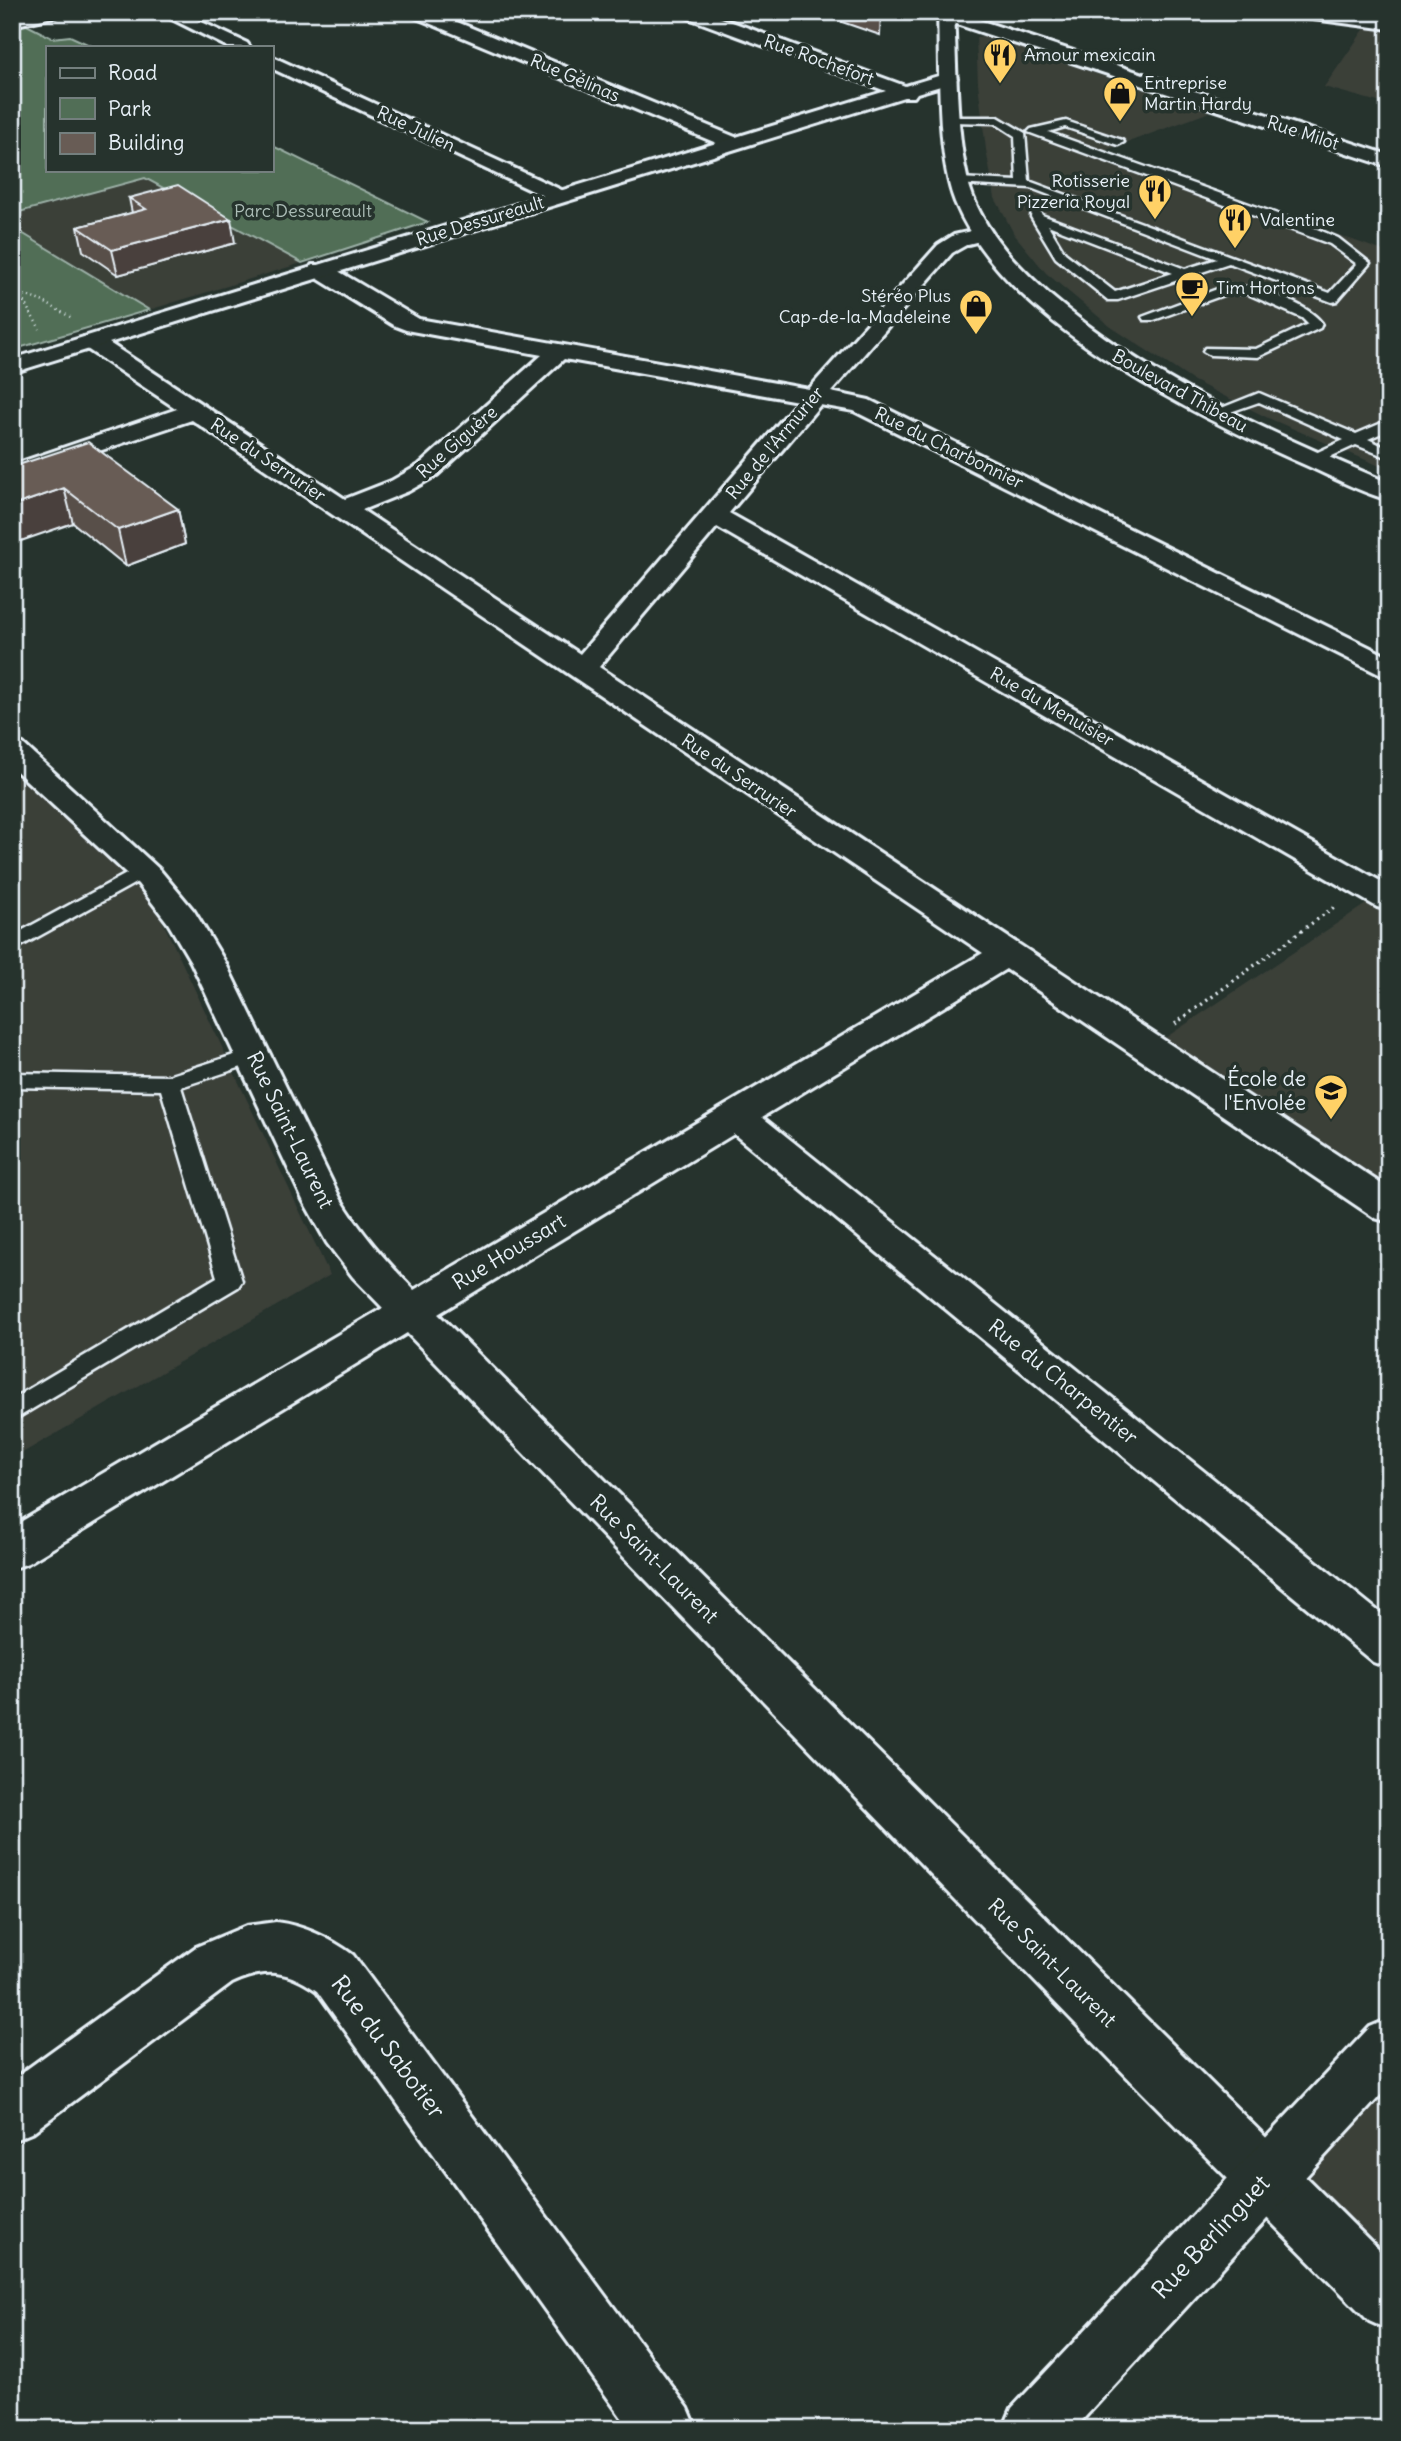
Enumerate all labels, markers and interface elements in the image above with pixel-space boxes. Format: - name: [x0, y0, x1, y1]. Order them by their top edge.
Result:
- street label: Rue Rochefort: [761, 29, 877, 90]
- restaurant icon: Amour mexicain: [981, 36, 1019, 85]
- place label: Amour mexicain: [1024, 43, 1156, 66]
- legend: [46, 46, 273, 172]
- street label: Rue Gélinas: [527, 48, 624, 107]
- text: Road: [108, 59, 157, 86]
- place label: Entreprise Martin Hardy: [1144, 71, 1252, 115]
- shop icon: Entreprise Martin Hardy: [1101, 74, 1139, 123]
- text: Park: [108, 95, 151, 122]
- street label: Rue Julien: [373, 100, 459, 157]
- street label: Rue Milot: [1264, 110, 1342, 155]
- text: Building: [108, 129, 184, 156]
- place label: Rotisserie Pizzeria Royal: [1017, 169, 1130, 213]
- restaurant icon: Rotisserie Pizzeria Royal: [1136, 172, 1174, 221]
- street label: Rue Dessureault: [413, 190, 547, 251]
- park label: Parc Dessureault: [234, 199, 372, 222]
- restaurant icon: Valentine: [1216, 201, 1254, 250]
- place label: Valentine: [1260, 208, 1335, 231]
- cafe icon: Tim Hortons: [1173, 269, 1211, 318]
- place label: Tim Hortons: [1216, 276, 1315, 299]
- place label: Stéréo Plus Cap-de-la-Madeleine: [779, 284, 951, 328]
- shop icon: Stéréo Plus Cap-de-la-Madeleine: [957, 287, 995, 336]
- street label: Boulevard Thibeau: [1109, 344, 1252, 437]
- street label: Rue de l'Armurier: [721, 381, 829, 504]
- street label: Rue Giguère: [412, 400, 502, 483]
- street label: Rue du Charbonnier: [871, 401, 1028, 494]
- street label: Rue du Serrurier: [206, 412, 331, 507]
- street label: Rue du Menuisier: [986, 662, 1119, 752]
- street label: Rue du Serrurier: [677, 728, 802, 823]
- street label: Rue Saint-Laurent: [241, 1047, 340, 1213]
- place label: École de l'Envolée: [1224, 1065, 1306, 1116]
- school or university icon: École de l'Envolée: [1312, 1072, 1350, 1121]
- street label: Rue Houssart: [447, 1207, 570, 1296]
- street label: Rue du Charpentier: [983, 1313, 1144, 1450]
- street label: Rue Saint-Laurent: [584, 1488, 725, 1629]
- street label: Rue Saint-Laurent: [982, 1892, 1123, 2033]
- street label: Rue du Sabotier: [325, 1969, 452, 2124]
- street label: Rue Berlinguet: [1145, 2168, 1275, 2305]

